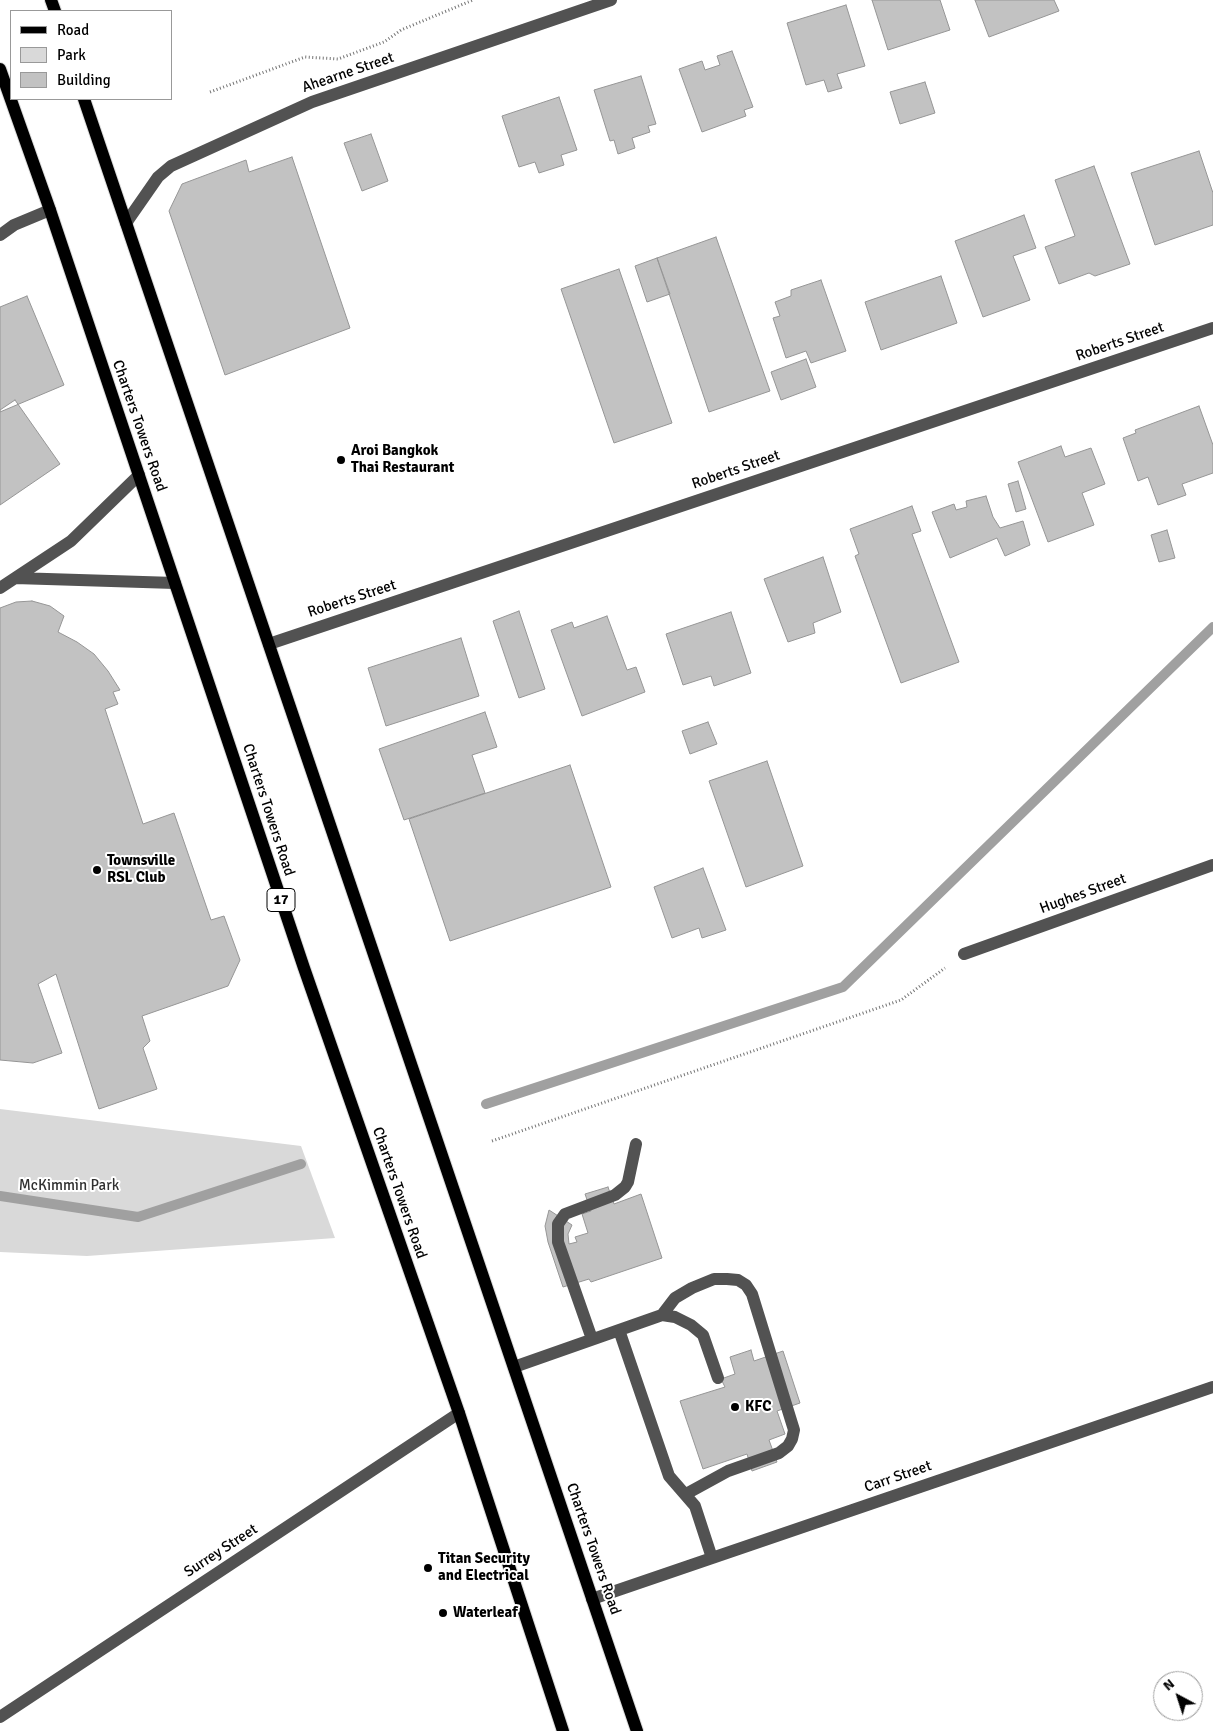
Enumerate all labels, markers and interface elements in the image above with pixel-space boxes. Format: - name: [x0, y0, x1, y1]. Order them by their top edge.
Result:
- legend: [10, 10, 172, 100]
- text: Road: [57, 21, 89, 39]
- text: Park: [57, 46, 86, 64]
- street label: Ahearne Street: [300, 49, 396, 97]
- text: Building: [57, 71, 111, 89]
- street label: Roberts Street: [1074, 319, 1166, 365]
- street label: Charters Towers Road: [108, 358, 170, 494]
- place label: Aroi Bangkok Thai Restaurant: [351, 442, 454, 477]
- street label: Roberts Street: [690, 447, 782, 493]
- marker: Aroi Bangkok Thai Restaurant: [335, 454, 347, 466]
- street label: Roberts Street: [305, 576, 399, 622]
- street label: Charters Towers Road: [238, 742, 298, 878]
- place label: Townsville RSL Club: [107, 852, 175, 887]
- marker: Townsville RSL Club: [91, 864, 103, 876]
- street label: Hughes Street: [1037, 870, 1129, 918]
- road number: 17: [267, 888, 295, 912]
- street label: Charters Towers Road: [368, 1125, 430, 1261]
- park label: McKimmin Park: [19, 1177, 119, 1195]
- place label: KFC: [745, 1398, 771, 1416]
- marker: KFC: [729, 1401, 741, 1413]
- street label: Carr Street: [862, 1457, 934, 1497]
- street label: Charters Towers Road: [562, 1481, 624, 1617]
- street label: Surrey Street: [181, 1521, 261, 1581]
- place label: Titan Security and Electrical: [438, 1550, 530, 1585]
- marker: Titan Security and Electrical: [422, 1562, 434, 1574]
- place label: Waterleaf: [453, 1604, 518, 1622]
- marker: Waterleaf: [437, 1607, 449, 1619]
- north arrow: [1153, 1671, 1203, 1721]
- text: N: [1159, 1675, 1178, 1695]

